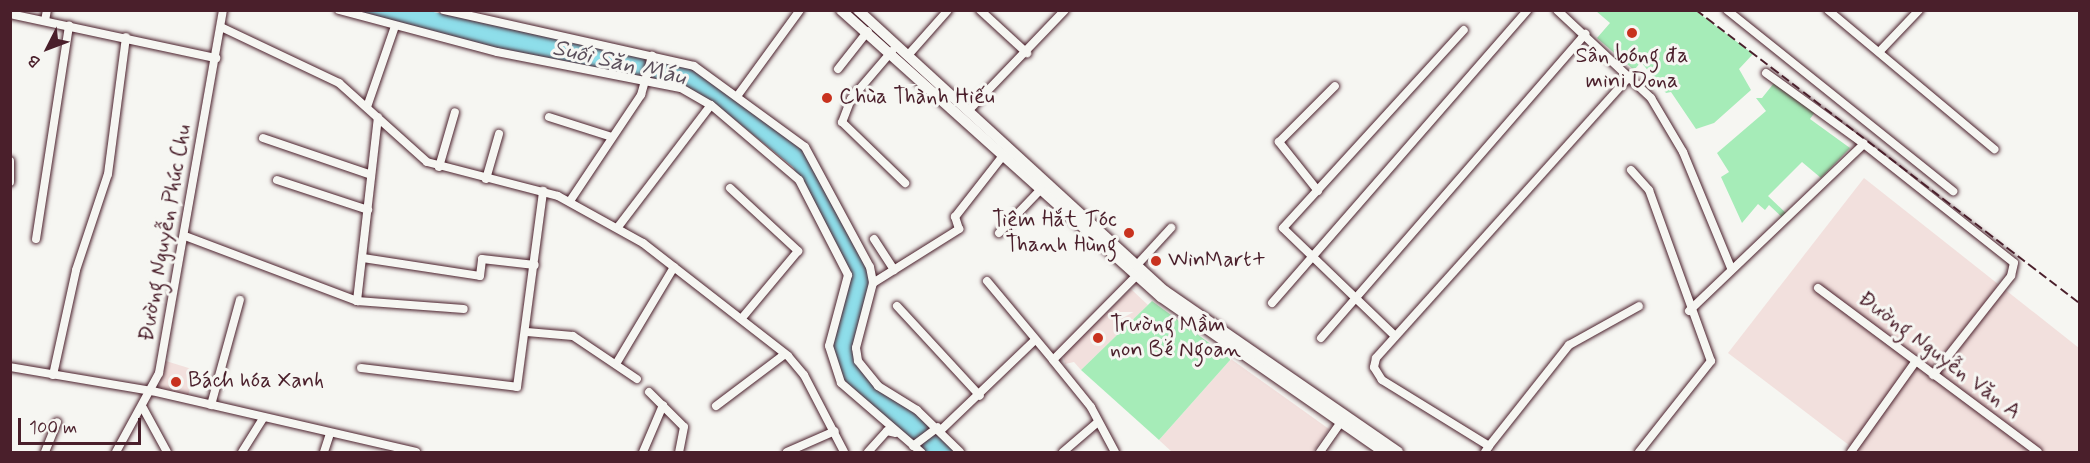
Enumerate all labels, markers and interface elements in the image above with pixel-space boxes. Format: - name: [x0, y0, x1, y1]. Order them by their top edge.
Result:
- north arrow: [18, 18, 78, 78]
- marker: Sân bóng đa mini Dona: [1625, 26, 1639, 40]
- water label: Suối Săn Máu: [550, 34, 688, 92]
- place label: Sân bóng đa mini Dona: [1577, 43, 1687, 94]
- text: B: [23, 50, 45, 71]
- place label: Chùa Thành Hiếu: [839, 85, 995, 111]
- marker: Chùa Thành Hiếu: [820, 91, 834, 105]
- street label: Đường Nguyễn Phúc Chu: [133, 119, 199, 347]
- place label: Tiệm Hắt Tóc Thanh Hùng: [992, 207, 1117, 258]
- marker: Tiệm Hắt Tóc Thanh Hùng: [1122, 226, 1136, 240]
- place label: WinMart+: [1168, 248, 1266, 274]
- marker: WinMart+: [1149, 254, 1163, 268]
- street label: Đường Nguyễn Văn A: [1853, 286, 2025, 426]
- place label: Trường Mầm non Bé Ngoan: [1110, 312, 1240, 364]
- marker: Trường Mầm non Bé Ngoan: [1091, 331, 1105, 345]
- place label: Bách hóa Xanh: [188, 369, 325, 395]
- marker: Bách hóa Xanh: [169, 375, 183, 389]
- scale bar: [21, 406, 144, 444]
- text: 100 m: [29, 416, 77, 440]

